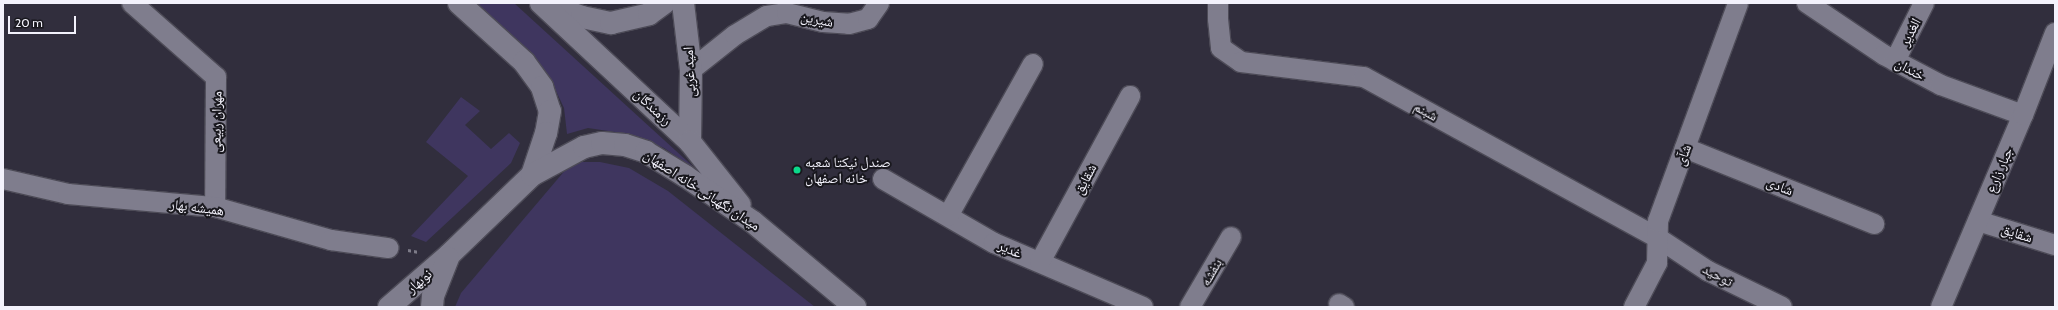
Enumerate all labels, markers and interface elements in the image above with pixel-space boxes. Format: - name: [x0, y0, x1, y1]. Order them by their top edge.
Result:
- scale bar: [10, 8, 78, 34]
- street label: شیرین: [799, 8, 835, 30]
- text: 20 m: [15, 15, 43, 30]
- street label: الغدیر: [1896, 15, 1924, 49]
- street label: امید غربی: [679, 46, 699, 98]
- street label: خندان: [1892, 54, 1928, 84]
- street label: رزمندگان: [631, 85, 675, 129]
- street label: مهران ربیعی: [207, 91, 225, 153]
- street label: شبنم: [1411, 98, 1441, 124]
- street label: شآی: [1671, 142, 1695, 168]
- street label: جبار زارع: [1982, 145, 2016, 195]
- street label: میدان نگهبانی خانه اصفهان: [641, 146, 763, 234]
- place label: صندل نیکتا شعبه خانه اصفهان: [805, 154, 891, 186]
- street label: شقایق: [1070, 161, 1100, 197]
- marker: صندل نیکتا شعبه خانه اصفهان: [792, 165, 802, 175]
- street label: شادی: [1764, 173, 1796, 199]
- street label: همیشه بهار: [169, 195, 225, 219]
- street label: شقایق: [1999, 220, 2035, 246]
- street label: غدیر: [996, 237, 1024, 261]
- street label: بنفشه: [1196, 255, 1226, 289]
- street label: توحید: [1700, 260, 1736, 290]
- street label: نوبهار: [403, 265, 435, 297]

